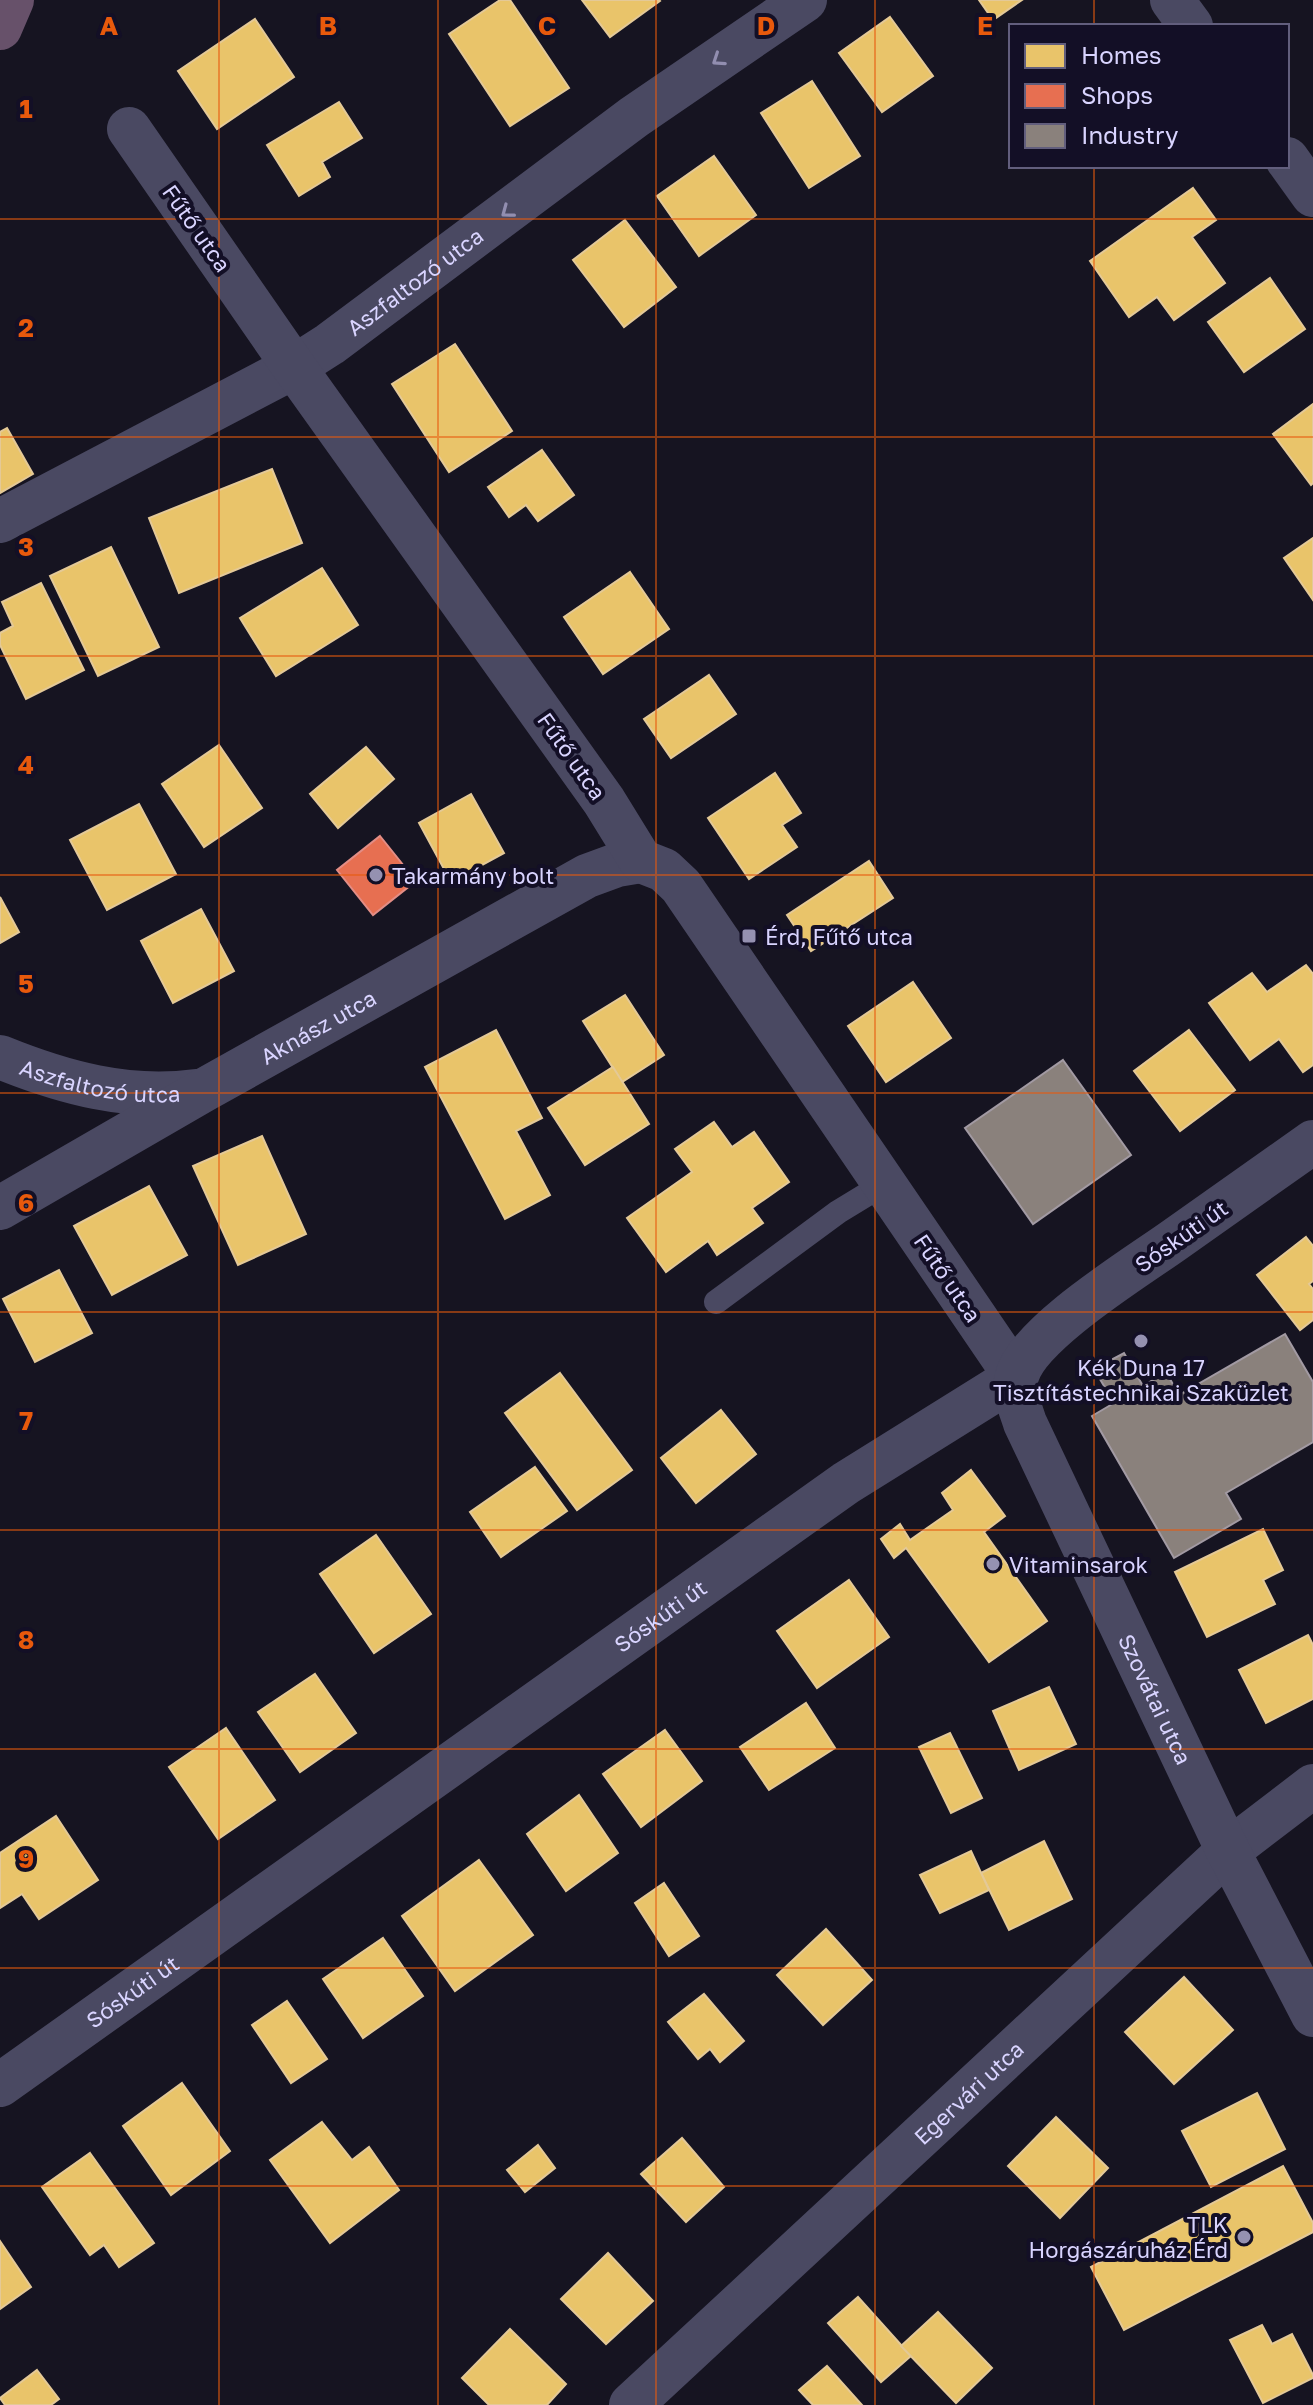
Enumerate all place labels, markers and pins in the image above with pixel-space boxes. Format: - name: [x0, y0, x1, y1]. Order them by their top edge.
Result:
- place label: Takarmány bolt: [392, 862, 554, 889]
- marker: Takarmány bolt: [367, 866, 385, 884]
- place label: Érd, Fűtő utca: [765, 923, 913, 950]
- marker: Érd, Fűtő utca: [740, 927, 758, 945]
- marker: Kék Duna 17 Tisztítástechnikai Szaküzlet: [1132, 1332, 1150, 1350]
- place label: Kék Duna 17 Tisztítástechnikai Szaküzlet: [993, 1354, 1289, 1406]
- place label: Vitaminsarok: [1009, 1551, 1148, 1578]
- marker: Vitaminsarok: [984, 1555, 1002, 1573]
- place label: TLK Horgászáruház Érd: [1029, 2211, 1228, 2263]
- marker: TLK Horgászáruház Érd: [1235, 2228, 1253, 2246]

